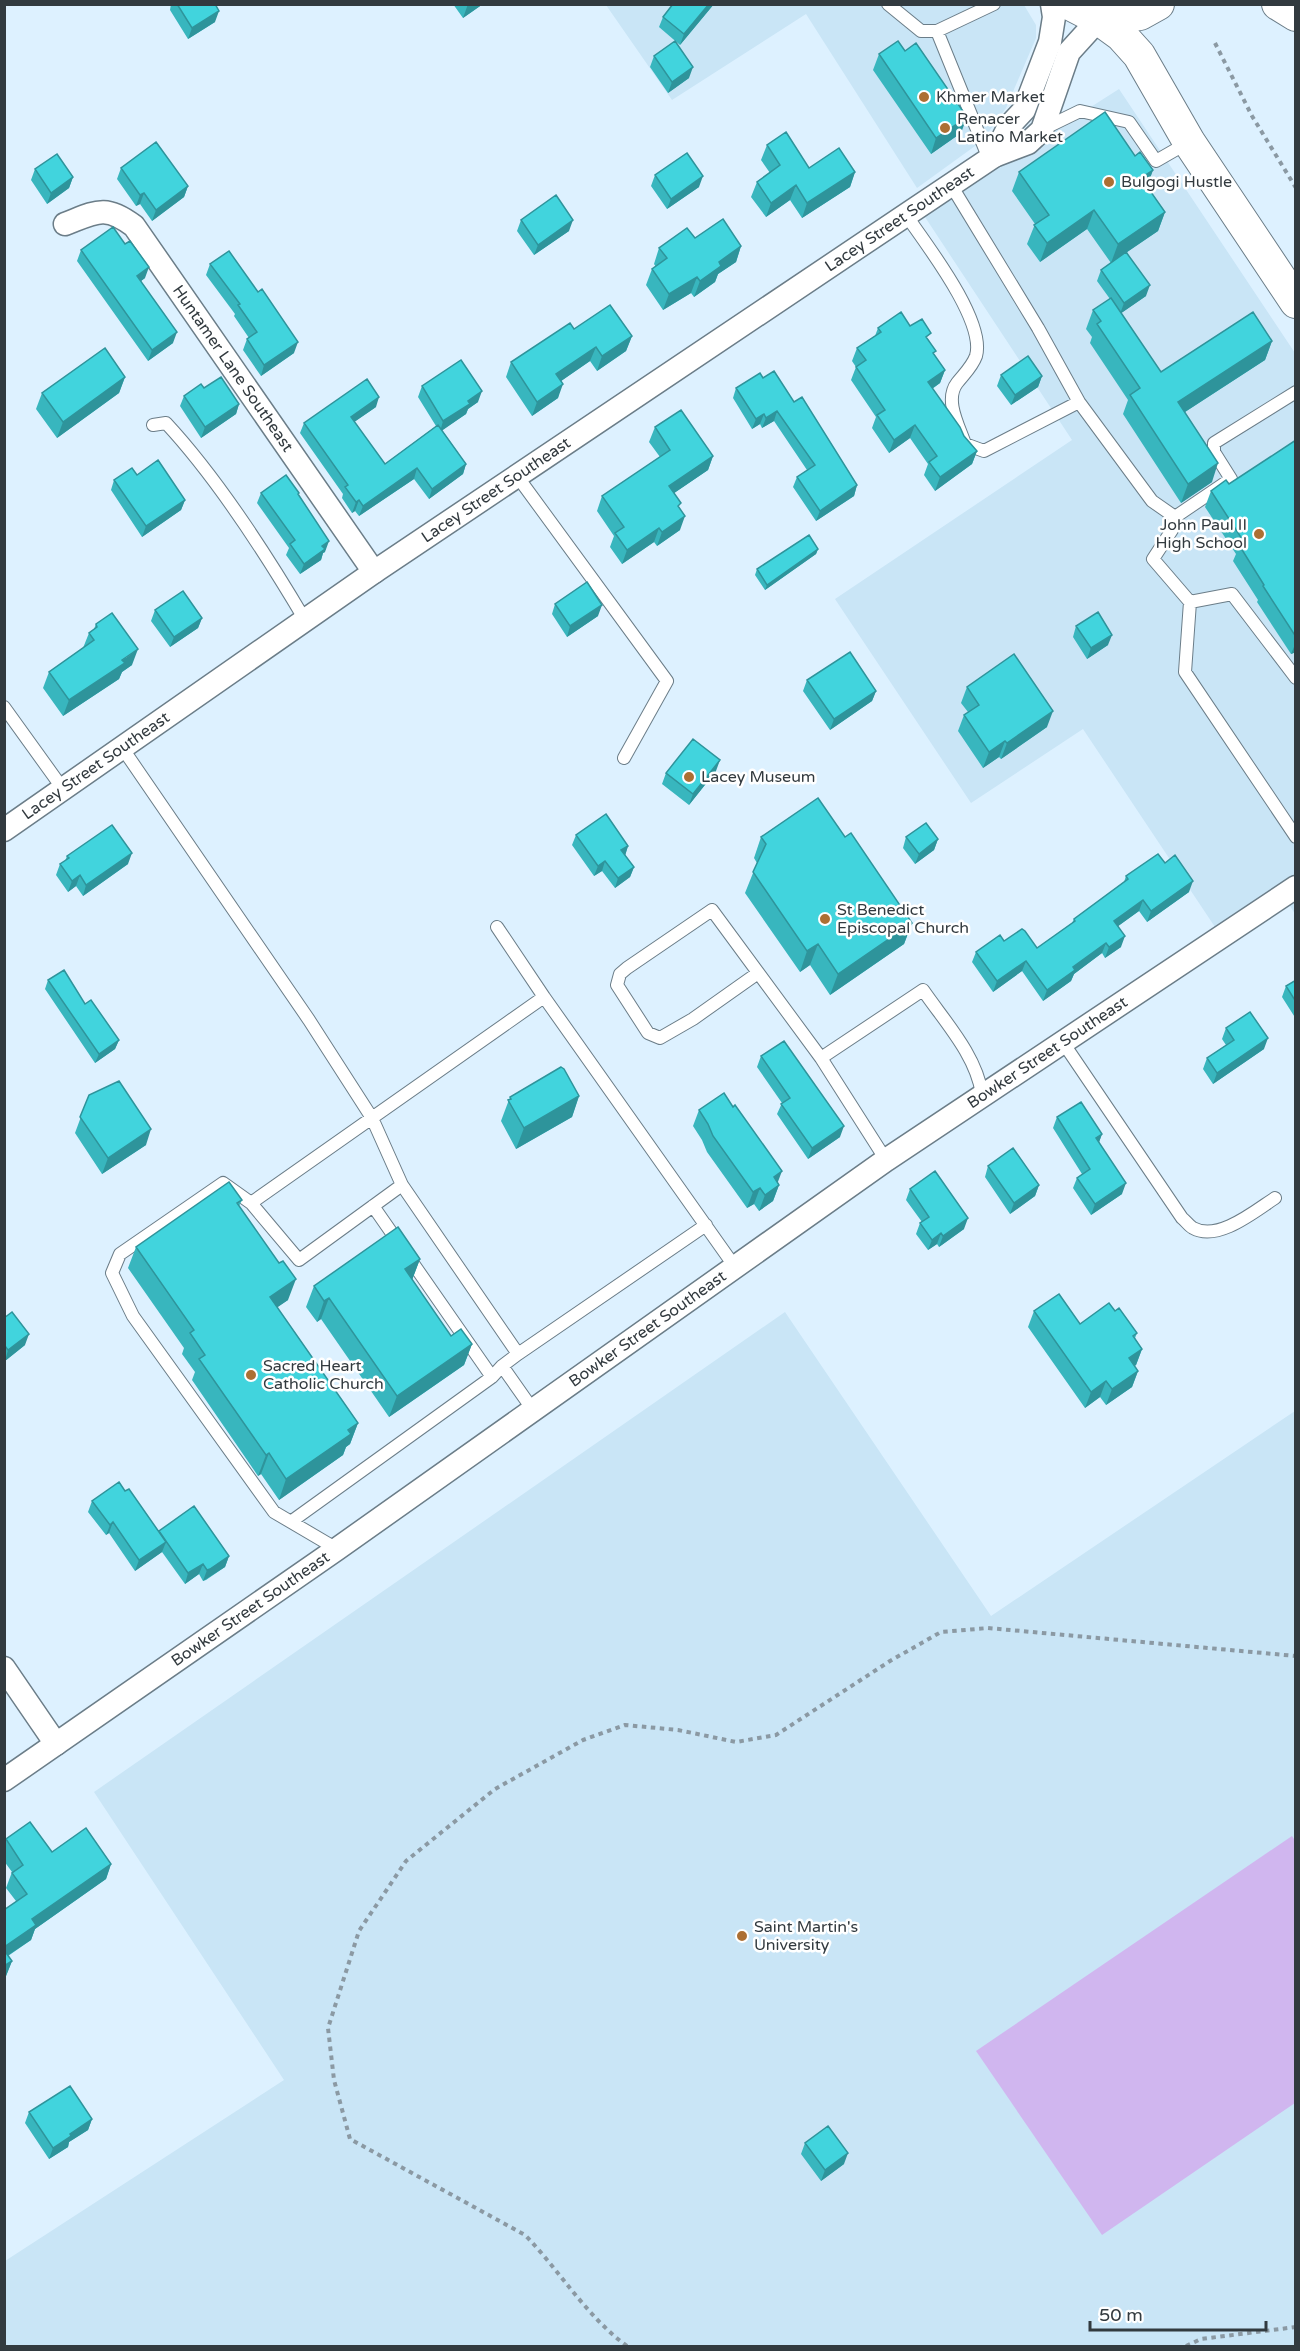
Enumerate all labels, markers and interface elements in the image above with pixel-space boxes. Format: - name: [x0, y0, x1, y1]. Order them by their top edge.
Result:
- place label: Khmer Market: [936, 87, 1045, 107]
- marker: Khmer Market: [917, 90, 931, 104]
- place label: Renacer Latino Market: [957, 109, 1063, 147]
- marker: Renacer Latino Market: [938, 121, 952, 135]
- street label: Lacey Street Southeast: [821, 162, 978, 276]
- place label: Bulgogi Hustle: [1121, 172, 1232, 192]
- marker: Bulgogi Hustle: [1102, 175, 1116, 189]
- street label: Huntamer Lane Southeast: [168, 281, 298, 456]
- street label: Lacey Street Southeast: [418, 433, 574, 547]
- place label: John Paul II High School: [1156, 515, 1247, 553]
- marker: John Paul II High School: [1252, 527, 1266, 541]
- street label: Lacey Street Southeast: [18, 708, 174, 824]
- place label: Lacey Museum: [701, 767, 816, 787]
- marker: Lacey Museum: [682, 770, 696, 784]
- place label: St Benedict Episcopal Church: [837, 900, 969, 938]
- marker: St Benedict Episcopal Church: [818, 912, 832, 926]
- street label: Bowker Street Southeast: [963, 992, 1131, 1113]
- street label: Bowker Street Southeast: [565, 1266, 730, 1391]
- place label: Sacred Heart Catholic Church: [263, 1356, 384, 1394]
- marker: Sacred Heart Catholic Church: [244, 1368, 258, 1382]
- street label: Bowker Street Southeast: [167, 1547, 334, 1671]
- place label: Saint Martin's University: [754, 1917, 858, 1955]
- marker: Saint Martin's University: [735, 1929, 749, 1943]
- scale bar: [1090, 2294, 1266, 2332]
- text: 50 m: [1099, 2304, 1143, 2326]

